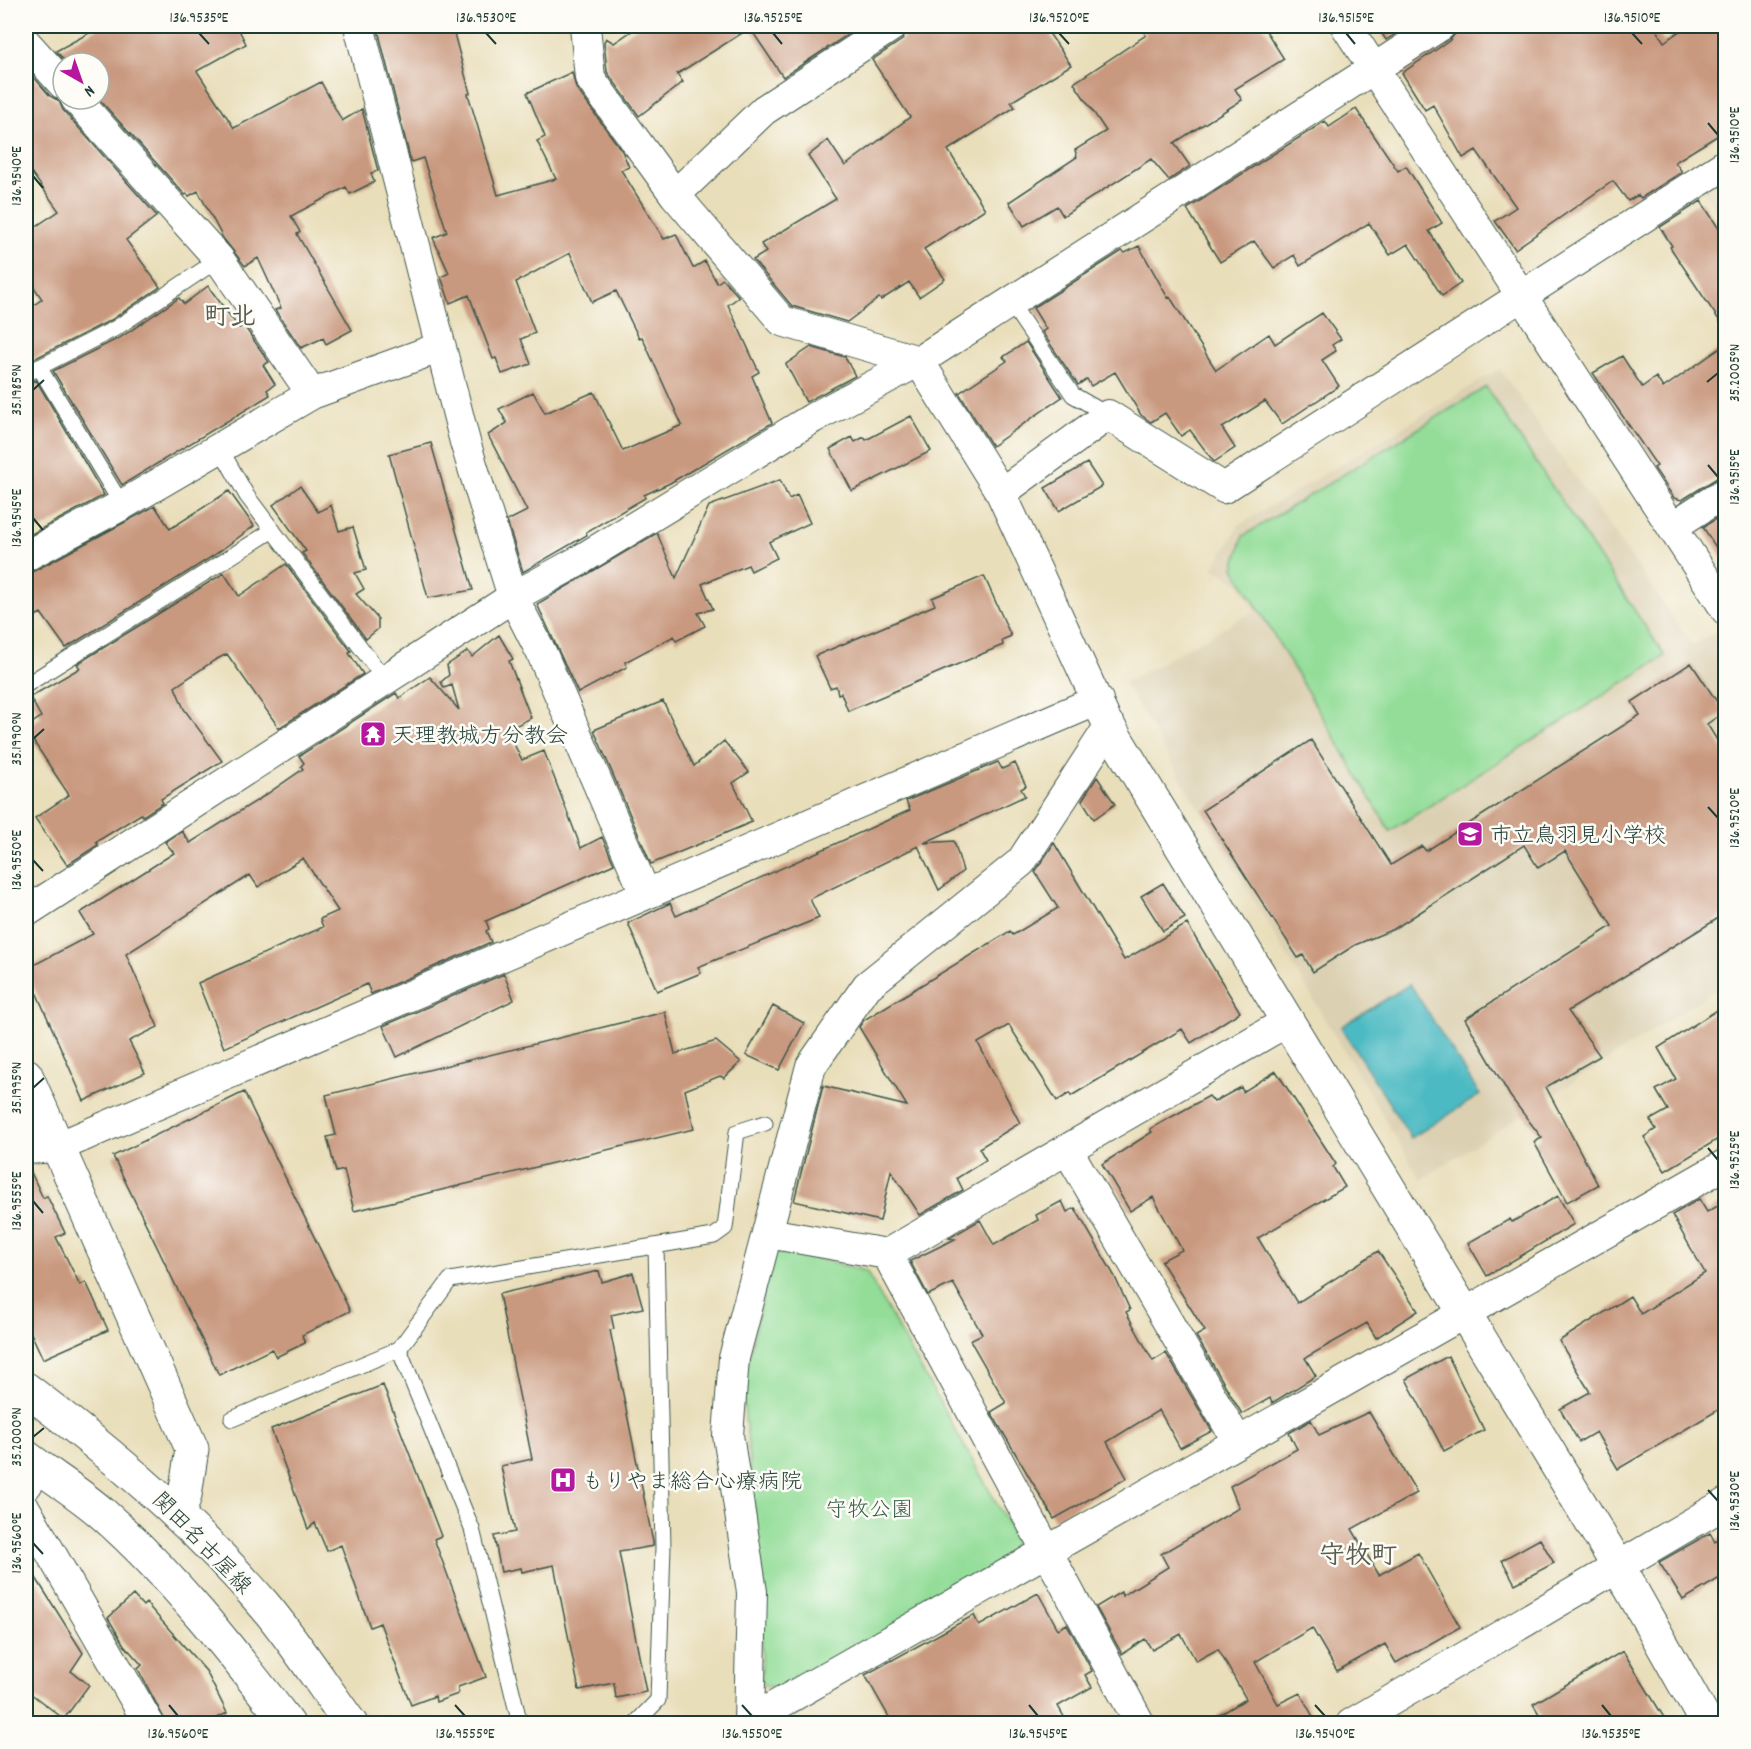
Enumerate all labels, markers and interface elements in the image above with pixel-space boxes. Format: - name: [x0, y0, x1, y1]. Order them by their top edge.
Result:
- text: 136.9535°E: [170, 8, 229, 30]
- text: 136.9530°E: [456, 8, 516, 30]
- text: 136.9525°E: [744, 8, 803, 30]
- text: 136.9520°E: [1029, 8, 1089, 30]
- text: 136.9515°E: [1318, 8, 1374, 30]
- text: 136.9510°E: [1604, 8, 1661, 30]
- north arrow: [51, 51, 111, 111]
- text: N: [79, 79, 99, 102]
- text: 136.9510°E: [1725, 106, 1747, 163]
- text: 136.9540°E: [7, 146, 29, 206]
- district label: 町北: [204, 300, 256, 337]
- text: 35.2005°N: [1725, 344, 1747, 402]
- text: 35.1985°N: [7, 364, 29, 416]
- text: 136.9515°E: [1725, 449, 1747, 505]
- text: 136.9545°E: [7, 489, 29, 547]
- text: 35.1990°N: [7, 712, 29, 766]
- temple icon: 天理教城方分教会: [358, 719, 388, 749]
- place label: 天理教城方分教会: [392, 722, 568, 753]
- text: 136.9520°E: [1725, 788, 1747, 848]
- school or university icon: 市立鳥羽見小学校: [1455, 819, 1485, 849]
- place label: 市立鳥羽見小学校: [1490, 822, 1666, 853]
- text: 136.9550°E: [7, 830, 29, 890]
- text: 35.1995°N: [7, 1062, 29, 1114]
- text: 136.9525°E: [1725, 1130, 1747, 1189]
- text: 136.9555°E: [7, 1171, 29, 1231]
- text: 35.2000°N: [7, 1407, 29, 1467]
- hospital icon: もりやま総合心療病院: [548, 1465, 578, 1495]
- place label: もりやま総合心療病院: [582, 1468, 802, 1499]
- text: 136.9530°E: [1725, 1471, 1747, 1531]
- street label: 関田名古屋線: [143, 1486, 257, 1603]
- park label: 守牧公園: [825, 1496, 913, 1527]
- text: 136.9560°E: [7, 1512, 29, 1573]
- district label: 守牧町: [1319, 1539, 1397, 1576]
- text: 136.9560°E: [148, 1724, 209, 1746]
- text: 136.9555°E: [435, 1724, 495, 1746]
- text: 136.9550°E: [722, 1724, 782, 1746]
- text: 136.9545°E: [1009, 1724, 1067, 1746]
- text: 136.9540°E: [1295, 1724, 1355, 1746]
- text: 136.9535°E: [1582, 1724, 1641, 1746]

